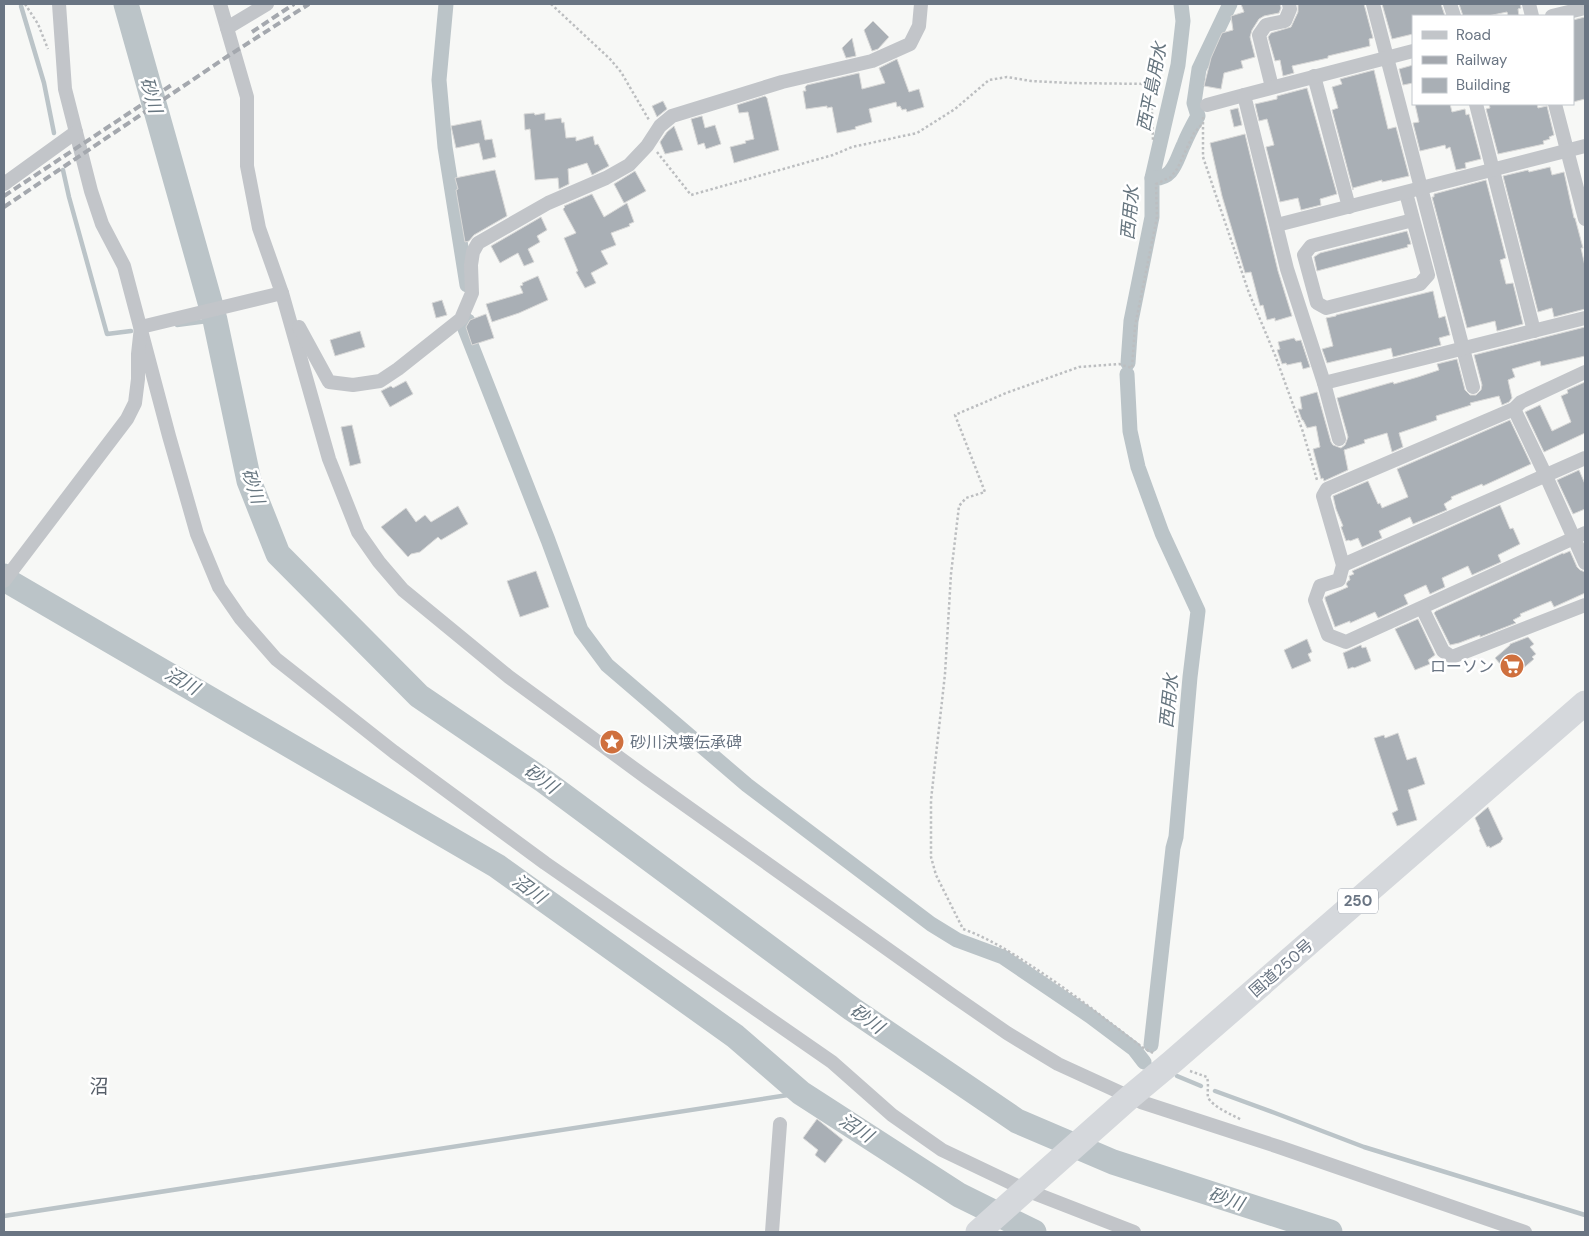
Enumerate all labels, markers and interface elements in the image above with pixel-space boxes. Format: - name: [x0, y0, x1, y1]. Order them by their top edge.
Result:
- legend: [1412, 15, 1574, 105]
- text: Road: [1456, 25, 1491, 45]
- water label: 西平島用水: [1132, 39, 1173, 133]
- text: Railway: [1456, 50, 1508, 70]
- water label: 砂川: [135, 74, 168, 118]
- text: Building: [1456, 75, 1511, 95]
- water label: 西用水: [1116, 183, 1144, 241]
- water label: 砂川: [236, 465, 271, 509]
- supermarket icon: ローソン: [1499, 653, 1525, 679]
- place label: ローソン: [1430, 656, 1494, 677]
- water label: 沼川: [160, 662, 205, 701]
- water label: 西用水: [1154, 671, 1184, 729]
- place icon: 砂川決壊伝承碑: [599, 729, 625, 755]
- place label: 砂川決壊伝承碑: [630, 732, 742, 753]
- water label: 砂川: [519, 759, 564, 800]
- water label: 沼川: [507, 869, 552, 910]
- road number: 250: [1338, 888, 1378, 914]
- street label: 国道250号: [1245, 935, 1317, 1001]
- water label: 砂川: [845, 999, 890, 1040]
- district label: 沼: [89, 1074, 109, 1099]
- water label: 沼川: [834, 1108, 879, 1149]
- water label: 砂川: [1205, 1182, 1249, 1217]

